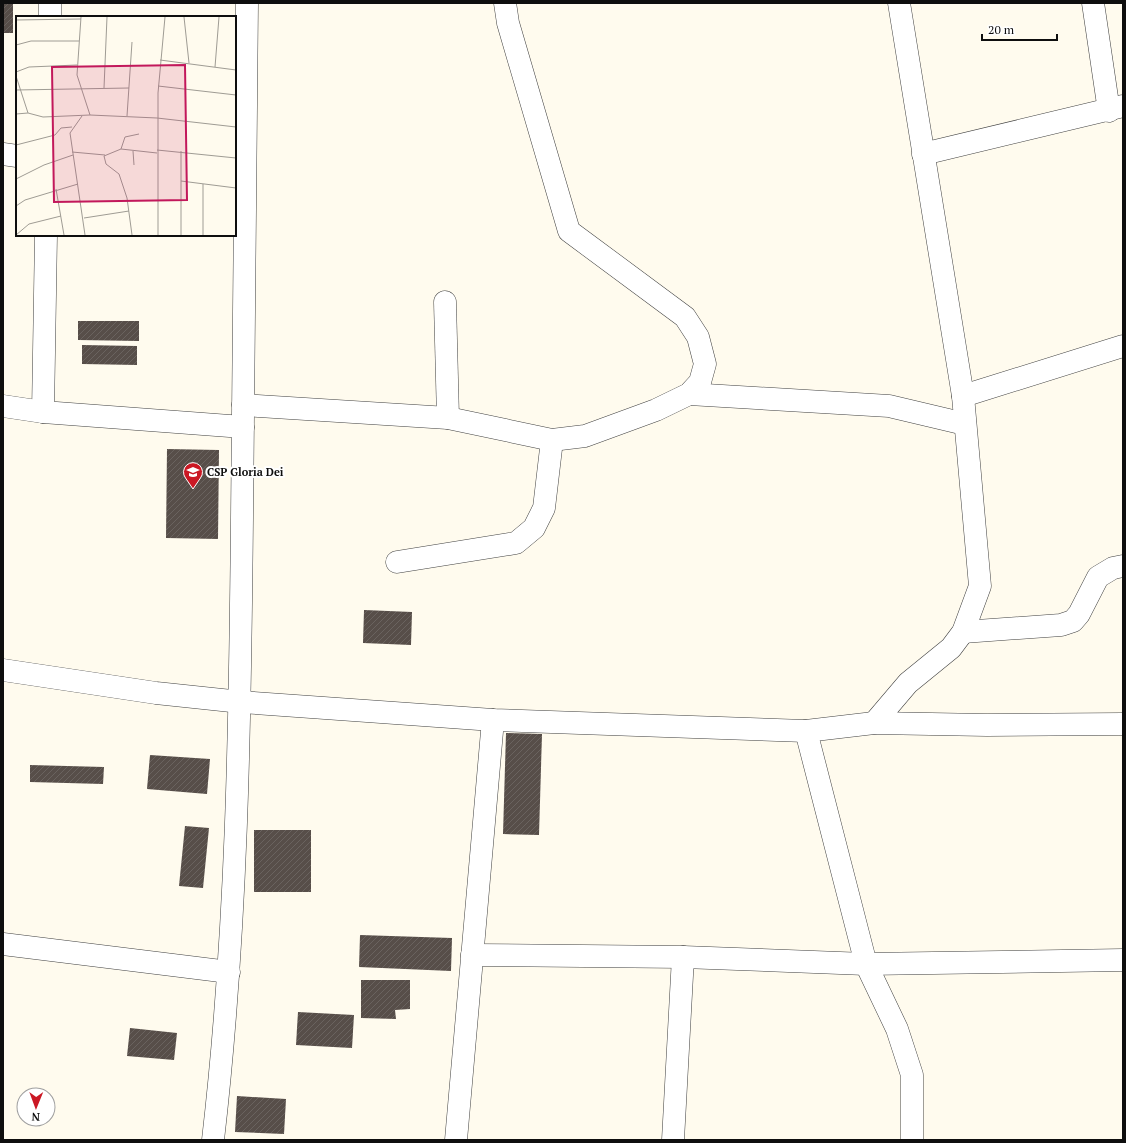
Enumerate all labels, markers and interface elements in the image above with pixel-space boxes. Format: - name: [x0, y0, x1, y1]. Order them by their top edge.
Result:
- inset map: [16, 16, 236, 236]
- scale bar: [982, 16, 1057, 42]
- text: 20 m: [988, 22, 1015, 37]
- school or university icon: CSP Gloria Dei: [182, 461, 204, 489]
- place label: CSP Gloria Dei: [207, 465, 284, 479]
- north arrow: [16, 1087, 56, 1127]
- text: N: [31, 1110, 40, 1124]

